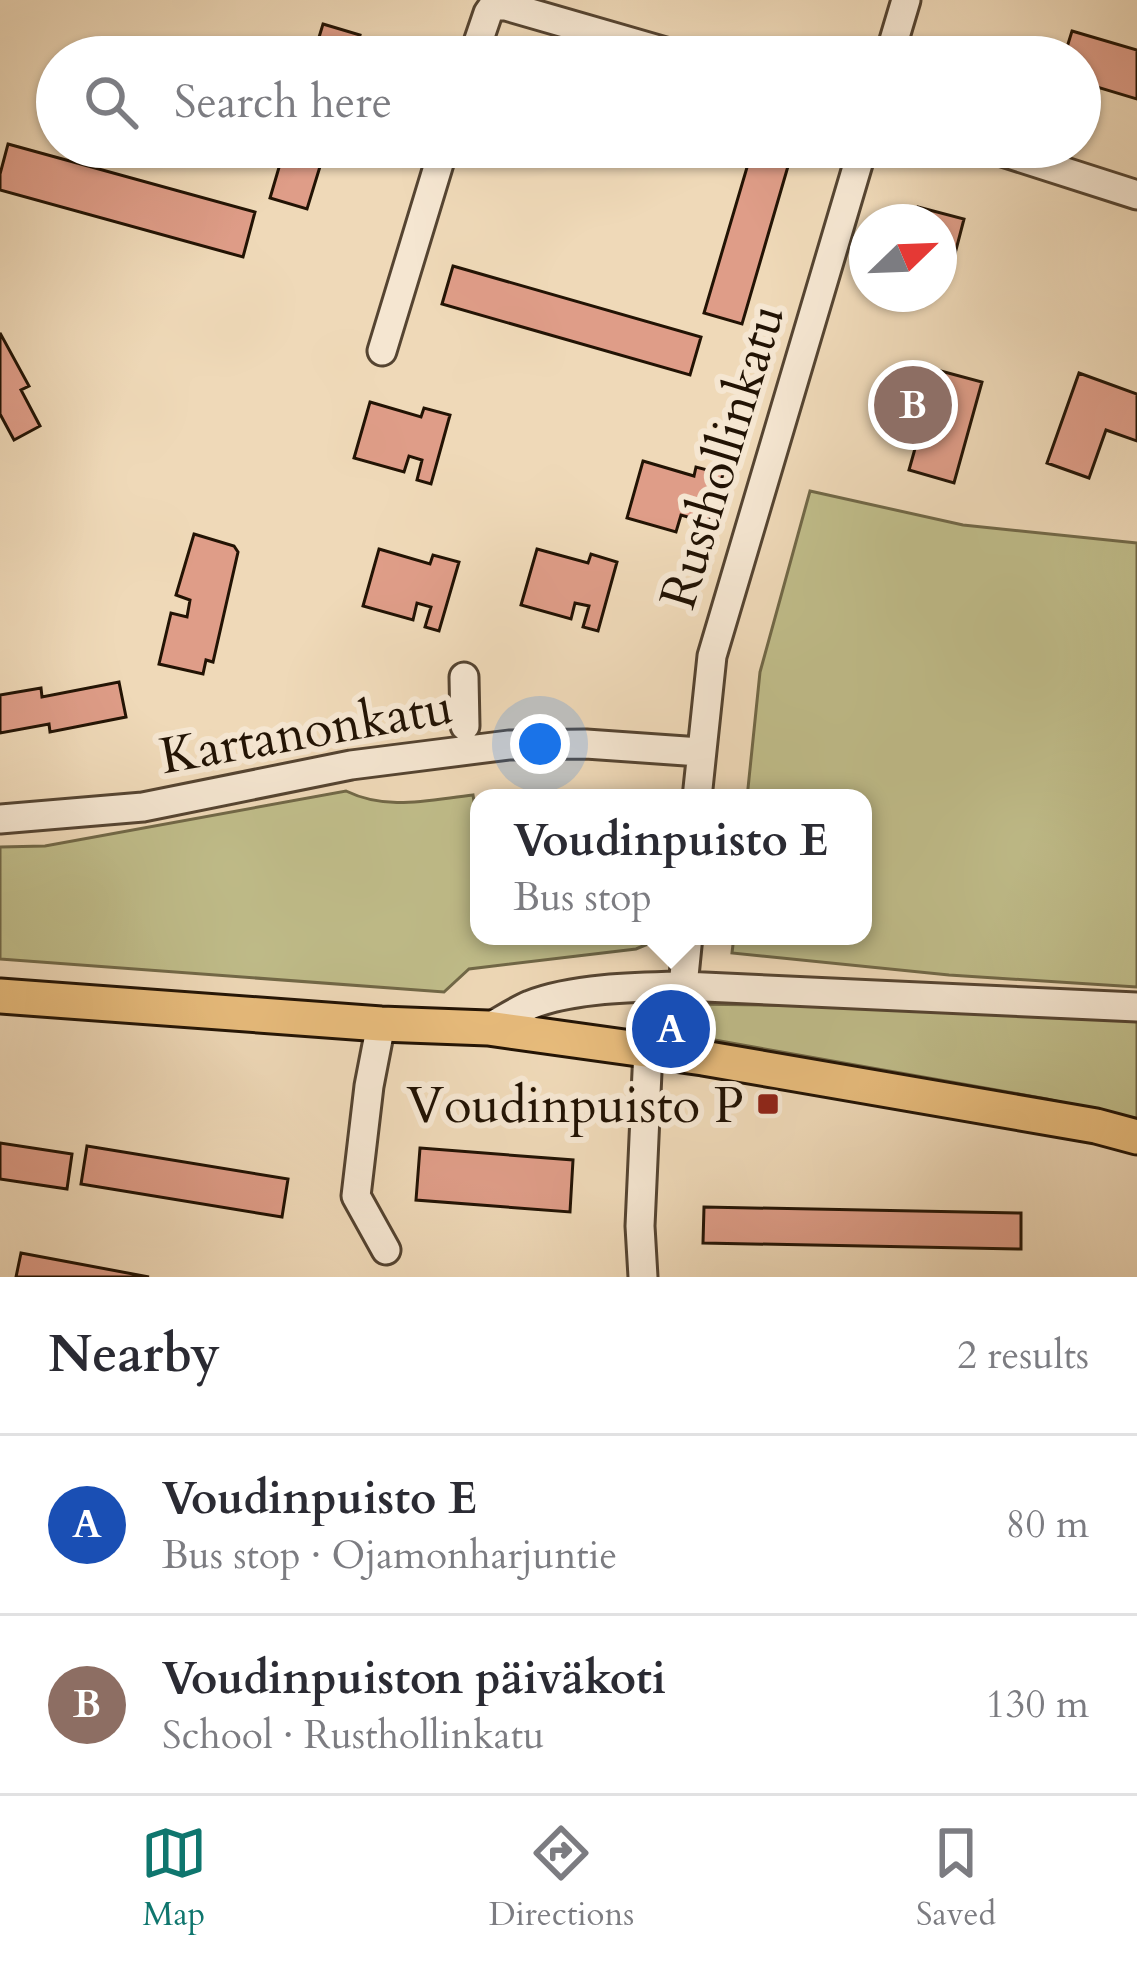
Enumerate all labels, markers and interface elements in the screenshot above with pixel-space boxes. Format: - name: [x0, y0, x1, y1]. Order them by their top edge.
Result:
- search box: [36, 36, 1101, 168]
- icon: search: [78, 69, 144, 135]
- text: Search here: [174, 72, 392, 133]
- north arrow: [849, 204, 957, 312]
- street label: Rusthollinkatu: [643, 296, 802, 617]
- pin: B: [874, 360, 952, 450]
- street label: Kartanonkatu: [155, 672, 458, 792]
- your location: [510, 714, 570, 774]
- popup: [470, 789, 872, 945]
- text: Voudinpuisto E: [513, 810, 829, 871]
- text: Bus stop: [513, 871, 652, 924]
- pin: A: [632, 984, 710, 1074]
- place label: Voudinpuisto P: [406, 1071, 744, 1141]
- marker: Voudinpuisto P: [755, 1091, 781, 1117]
- text: Nearby: [48, 1320, 220, 1390]
- text: 2 results: [957, 1329, 1089, 1382]
- text: Voudinpuisto E: [162, 1468, 477, 1529]
- text: A: [72, 1498, 102, 1551]
- text: 80 m: [1006, 1498, 1089, 1551]
- text: Bus stop · Ojamonharjuntie: [162, 1529, 617, 1582]
- text: Voudinpuiston päiväkoti: [162, 1648, 666, 1709]
- text: B: [73, 1678, 101, 1731]
- text: 130 m: [986, 1678, 1089, 1731]
- text: School · Rusthollinkatu: [162, 1709, 544, 1762]
- tab: Map: [141, 1820, 207, 1937]
- tab: Directions: [489, 1820, 634, 1937]
- tab: Saved: [916, 1820, 996, 1937]

